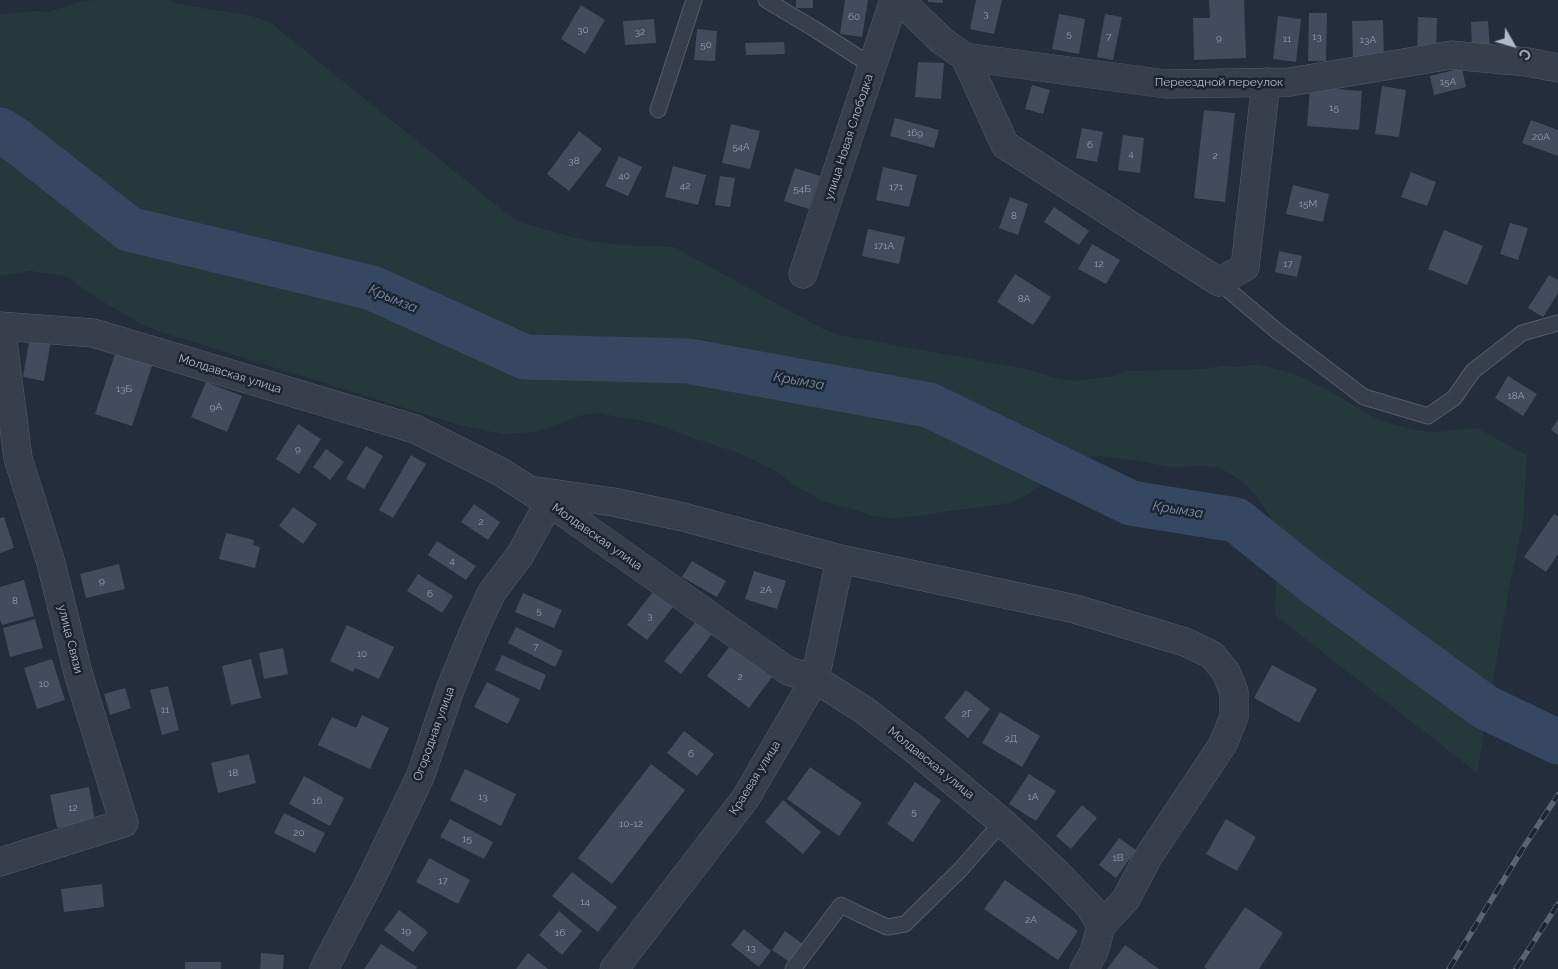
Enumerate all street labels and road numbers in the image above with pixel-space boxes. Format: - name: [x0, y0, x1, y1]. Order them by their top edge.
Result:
- street label: улица Новая Слободка: [822, 72, 876, 202]
- street label: Переездной переулок: [1155, 75, 1283, 89]
- street label: Молдавская улица: [177, 351, 283, 397]
- street label: Молдавская улица: [549, 500, 645, 574]
- street label: улица Связи: [54, 603, 86, 675]
- street label: Огородная улица: [410, 685, 458, 783]
- street label: Молдавская улица: [885, 724, 977, 802]
- street label: Краевая улица: [726, 738, 784, 818]

